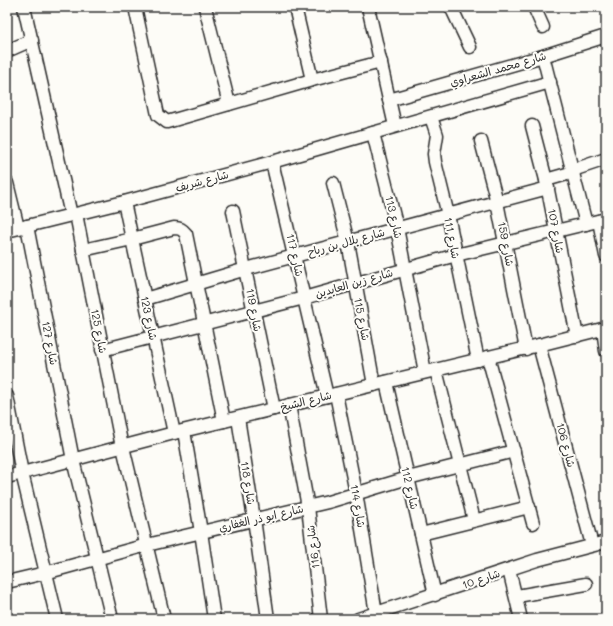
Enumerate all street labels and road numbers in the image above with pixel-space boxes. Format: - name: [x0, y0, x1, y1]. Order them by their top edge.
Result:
- street label: شارع محمد الشعراوي: [448, 48, 548, 91]
- street label: شارع شريف: [174, 166, 231, 197]
- street label: شارع 113: [380, 194, 407, 240]
- street label: شارع 107: [543, 207, 568, 255]
- street label: شارع 111: [439, 216, 464, 260]
- street label: شارع 159: [493, 220, 518, 268]
- street label: شارع بلال بن رباح: [306, 224, 387, 261]
- street label: شارع 117: [281, 232, 308, 278]
- street label: شارع زين العابدين: [313, 264, 395, 303]
- street label: شارع 119: [241, 287, 266, 333]
- street label: شارع 123: [136, 294, 161, 342]
- street label: شارع 115: [349, 296, 374, 342]
- street label: شارع 125: [86, 307, 111, 355]
- street label: شارع 127: [37, 320, 62, 367]
- street label: شارع الشيخ: [279, 387, 334, 416]
- street label: شارع 106: [551, 421, 580, 469]
- street label: شارع 118: [236, 460, 259, 506]
- street label: شارع 112: [396, 465, 423, 511]
- street label: شارع 114: [345, 483, 370, 529]
- street label: شارع ابو ذر الغفاري: [217, 500, 305, 537]
- street label: شارع 116: [302, 524, 325, 570]
- street label: شارع 10: [460, 565, 502, 594]

